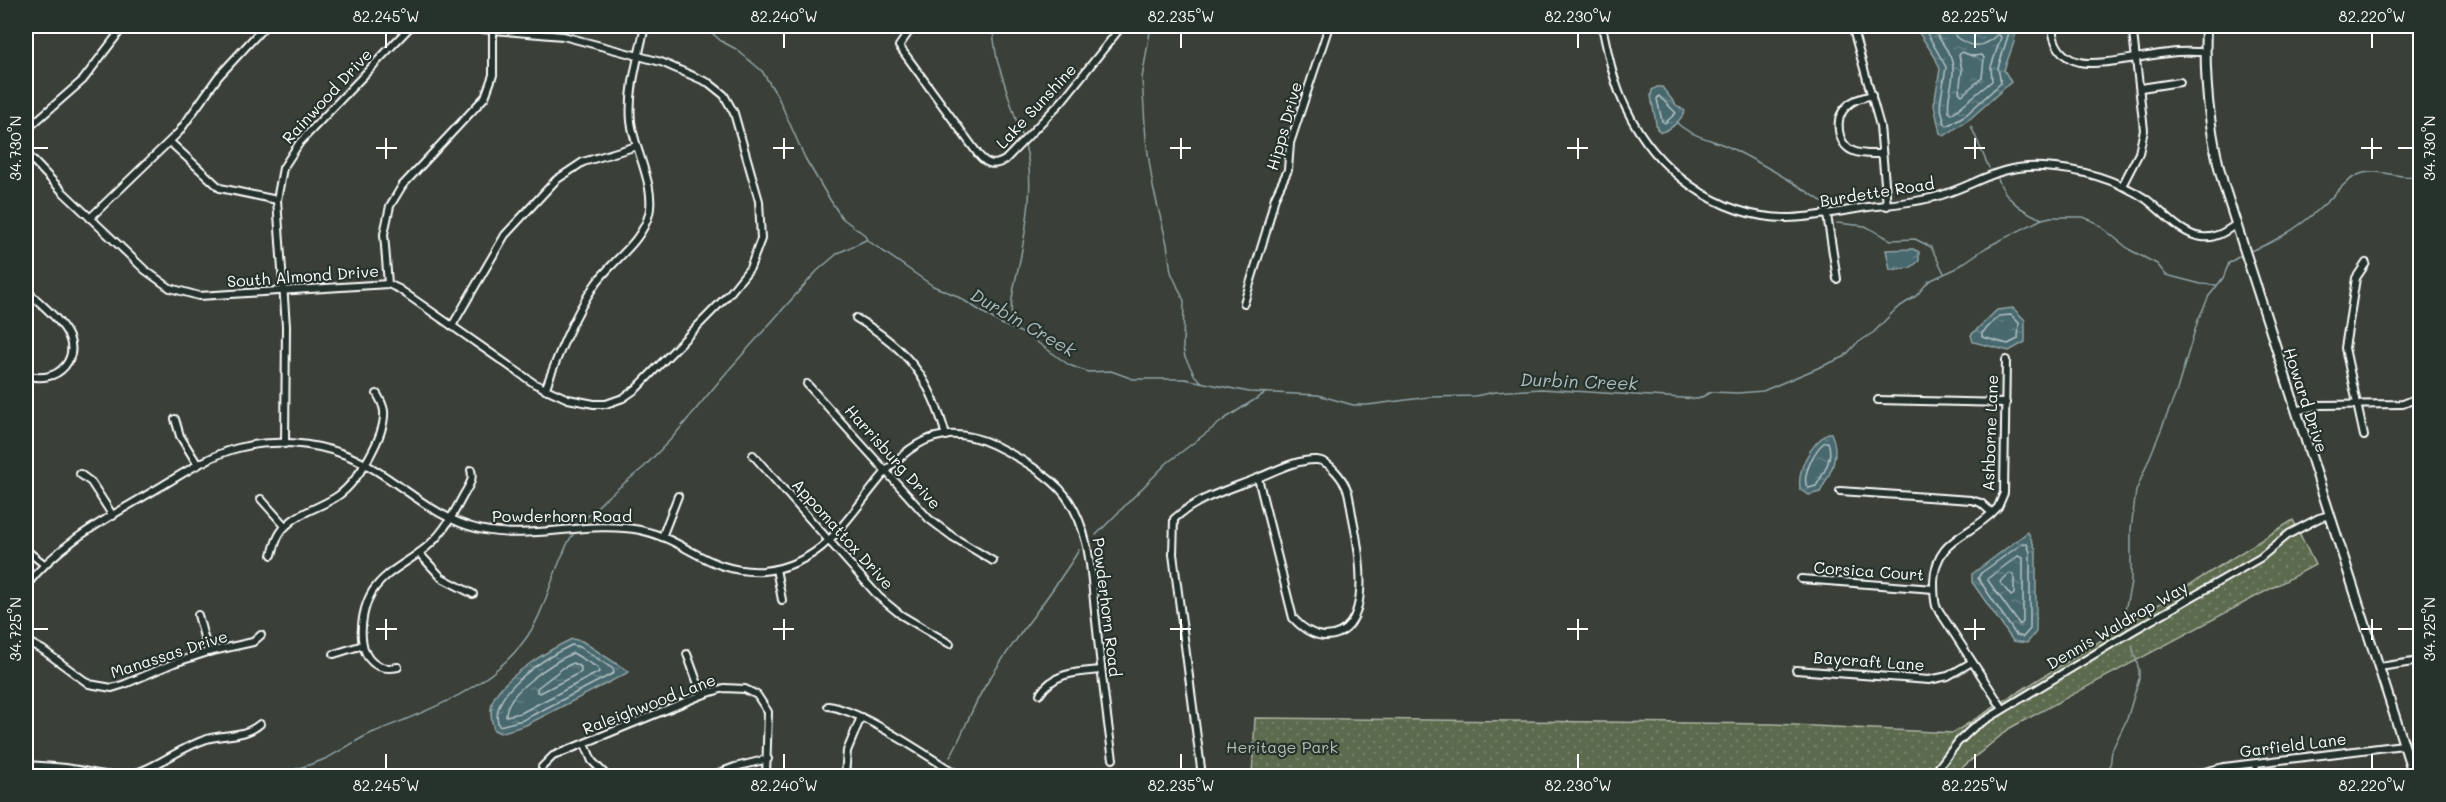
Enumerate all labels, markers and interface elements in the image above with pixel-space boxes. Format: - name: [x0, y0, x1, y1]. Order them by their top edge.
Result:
- text: 82.245°W: [353, 6, 419, 26]
- text: 82.240°W: [750, 6, 818, 26]
- text: 82.235°W: [1148, 6, 1214, 26]
- text: 82.230°W: [1544, 6, 1612, 26]
- text: 82.225°W: [1942, 6, 2008, 26]
- text: 82.220°W: [2339, 6, 2405, 26]
- street label: Rainwood Drive: [277, 44, 376, 148]
- street label: Lake Sunshine: [991, 59, 1080, 153]
- street label: Hipps Drive: [1261, 79, 1306, 173]
- text: 34.730°N: [5, 115, 25, 181]
- text: 34.730°N: [2419, 115, 2439, 181]
- street label: Burdette Road: [1818, 172, 1936, 211]
- street label: South Almond Drive: [226, 260, 380, 291]
- water label: Durbin Creek: [967, 282, 1081, 362]
- street label: Howard Drive: [2280, 345, 2333, 455]
- water label: Durbin Creek: [1520, 367, 1639, 395]
- street label: Ashborne Lane: [1977, 374, 2002, 492]
- street label: Harrisburg Drive: [841, 400, 946, 513]
- street label: Appomattox Drive: [788, 474, 899, 594]
- street label: Powderhorn Road: [492, 505, 632, 526]
- street label: Powderhorn Road: [1089, 536, 1126, 678]
- street label: Corsica Court: [1813, 556, 1925, 585]
- street label: Dennis Waldrop Way: [2042, 576, 2191, 674]
- text: 34.725°N: [5, 597, 25, 661]
- text: 34.725°N: [2419, 597, 2439, 661]
- street label: Manassas Drive: [107, 625, 230, 682]
- street label: Baycraft Lane: [1813, 646, 1925, 675]
- street label: Raleighwood Lane: [579, 668, 718, 739]
- street label: Garfield Lane: [2238, 728, 2347, 761]
- park label: Heritage Park: [1226, 736, 1338, 757]
- text: 82.245°W: [353, 775, 419, 795]
- text: 82.240°W: [750, 775, 818, 795]
- text: 82.235°W: [1148, 775, 1214, 795]
- text: 82.230°W: [1544, 775, 1612, 795]
- text: 82.225°W: [1942, 775, 2008, 795]
- text: 82.220°W: [2339, 775, 2405, 795]

